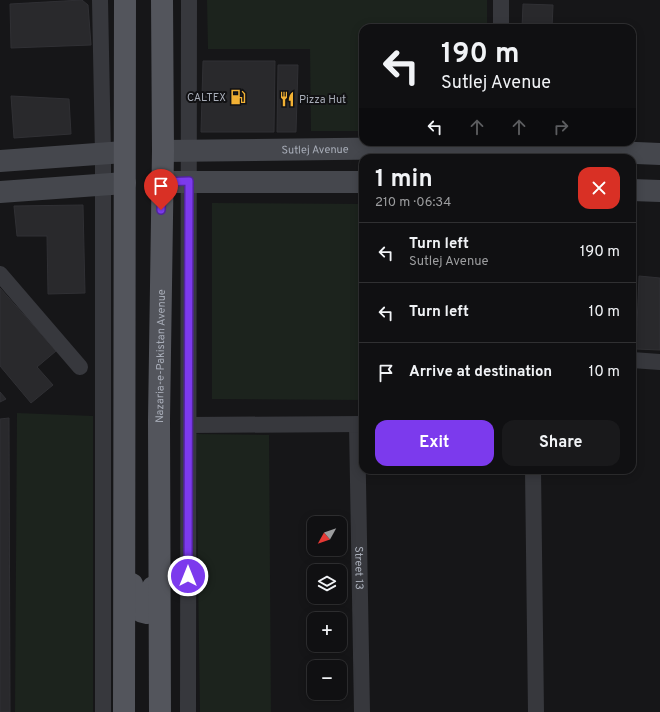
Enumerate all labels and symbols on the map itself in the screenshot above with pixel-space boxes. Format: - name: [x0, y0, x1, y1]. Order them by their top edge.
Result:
- fuel station icon: CALTEX: [229, 88, 247, 106]
- restaurant icon: Pizza Hut: [278, 90, 296, 108]
- place label: CALTEX: [187, 91, 226, 105]
- place label: Pizza Hut: [299, 93, 346, 107]
- street label: Sutlej Avenue: [281, 143, 349, 158]
- pin: [144, 169, 178, 210]
- street label: Nazaria-e-Pakistan Avenue: [153, 289, 169, 423]
- north arrow: [307, 516, 347, 556]
- street label: Street 13: [351, 546, 366, 590]
- position arrow: [167, 555, 209, 597]

